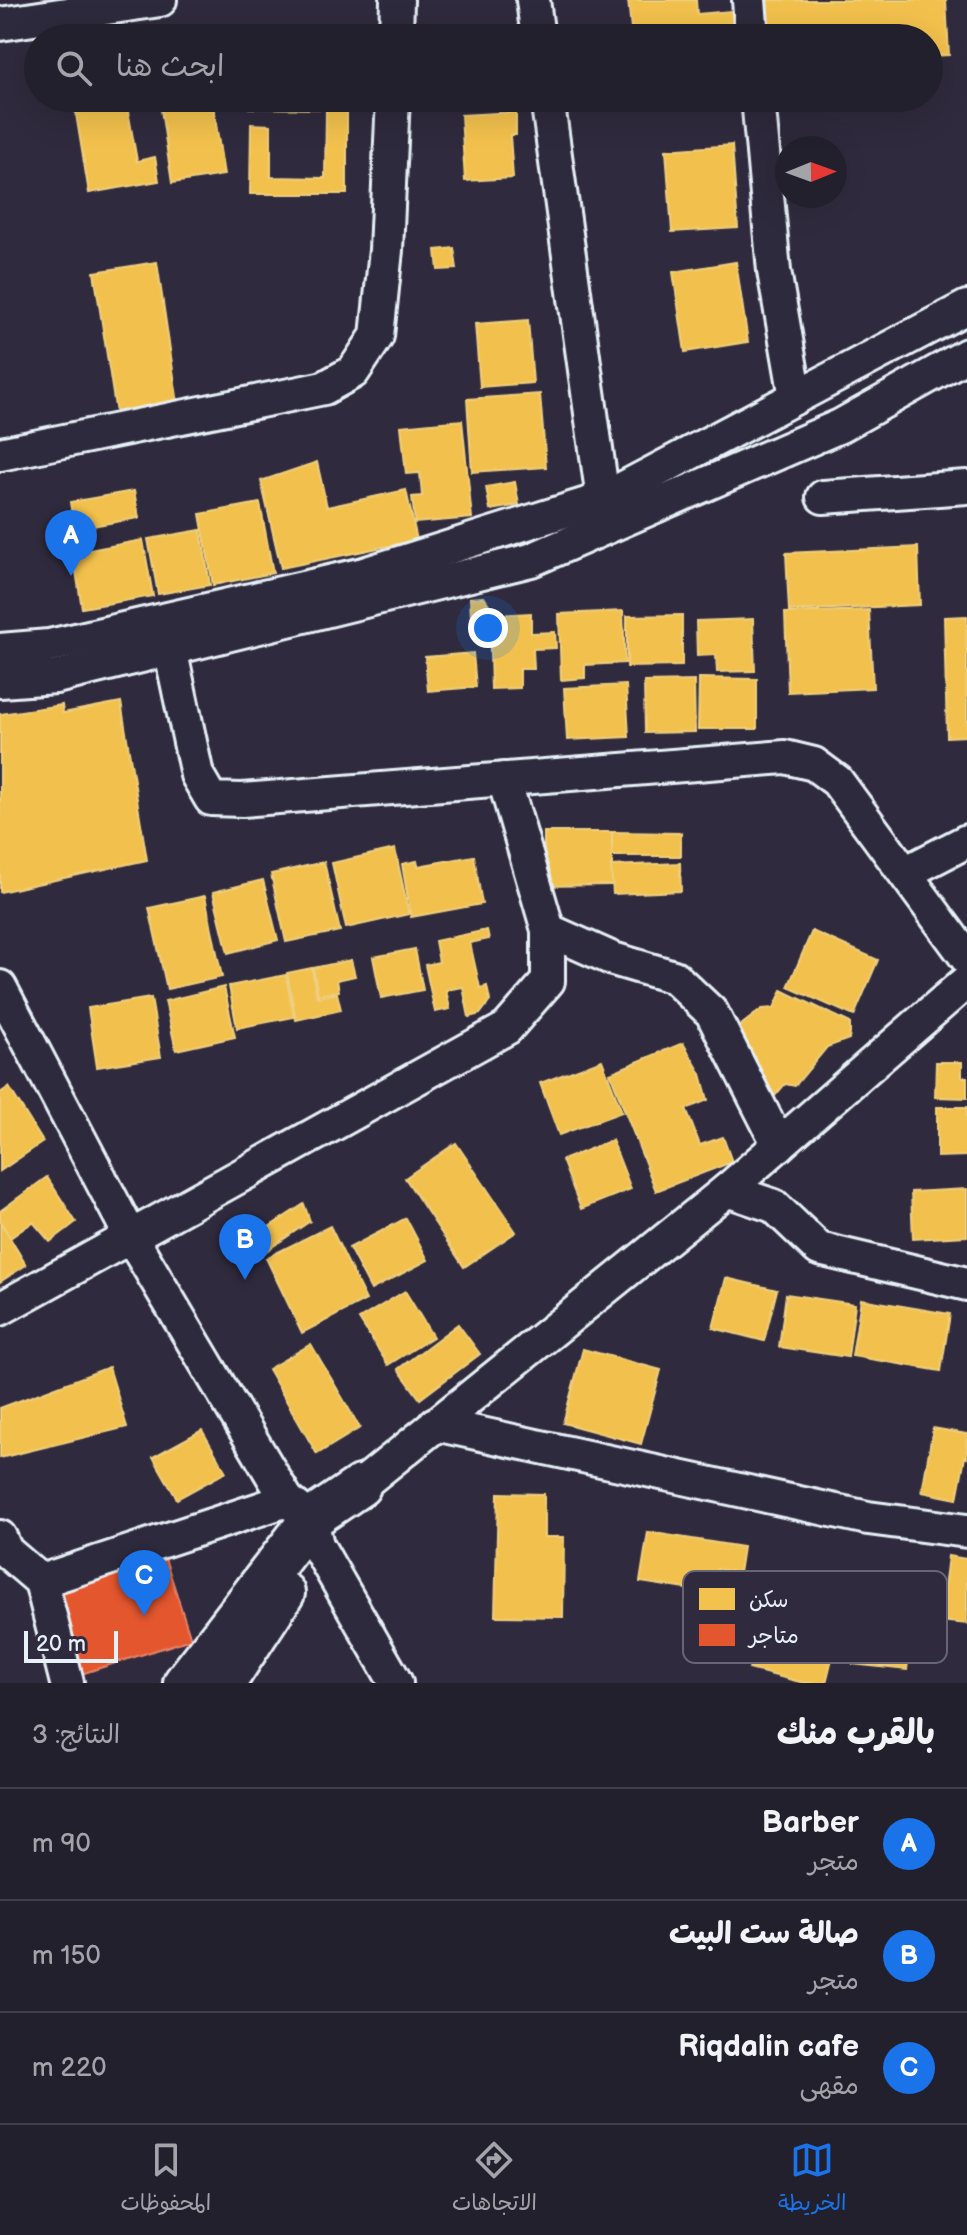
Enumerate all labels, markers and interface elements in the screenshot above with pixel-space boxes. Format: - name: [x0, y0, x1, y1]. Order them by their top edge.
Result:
- search box: [24, 24, 943, 112]
- icon: search: [52, 46, 96, 90]
- text: ابحث هنا: [116, 49, 224, 85]
- north arrow: [775, 136, 847, 208]
- pin: A: [45, 510, 97, 576]
- your location: [468, 608, 508, 648]
- pin: B: [219, 1214, 271, 1280]
- pin: C: [118, 1550, 170, 1616]
- legend: [683, 1571, 947, 1663]
- text: سكن: [749, 1587, 789, 1614]
- text: متاجر: [747, 1623, 799, 1650]
- scale bar: [24, 1627, 118, 1663]
- text: 20 m: [36, 1631, 86, 1658]
- text: بالقرب منك: [777, 1713, 935, 1754]
- text: النتائج: 3: [32, 1720, 120, 1751]
- text: Barber: [762, 1805, 859, 1841]
- text: 90 m: [32, 1829, 91, 1860]
- text: A: [901, 1829, 917, 1860]
- text: متجر: [808, 1847, 859, 1878]
- text: صالة ست البيت: [669, 1916, 859, 1952]
- text: 150 m: [32, 1941, 101, 1972]
- text: B: [900, 1941, 918, 1972]
- text: متجر: [808, 1966, 859, 1997]
- text: Riqdalin cafe: [678, 2029, 859, 2065]
- text: 220 m: [32, 2053, 107, 2084]
- text: C: [900, 2053, 918, 2084]
- text: مقهى: [800, 2071, 859, 2102]
- tab: المحفوظات: [120, 2138, 211, 2222]
- tab: الاتجاهات: [452, 2138, 537, 2222]
- tab: الخريطة: [778, 2138, 847, 2222]

